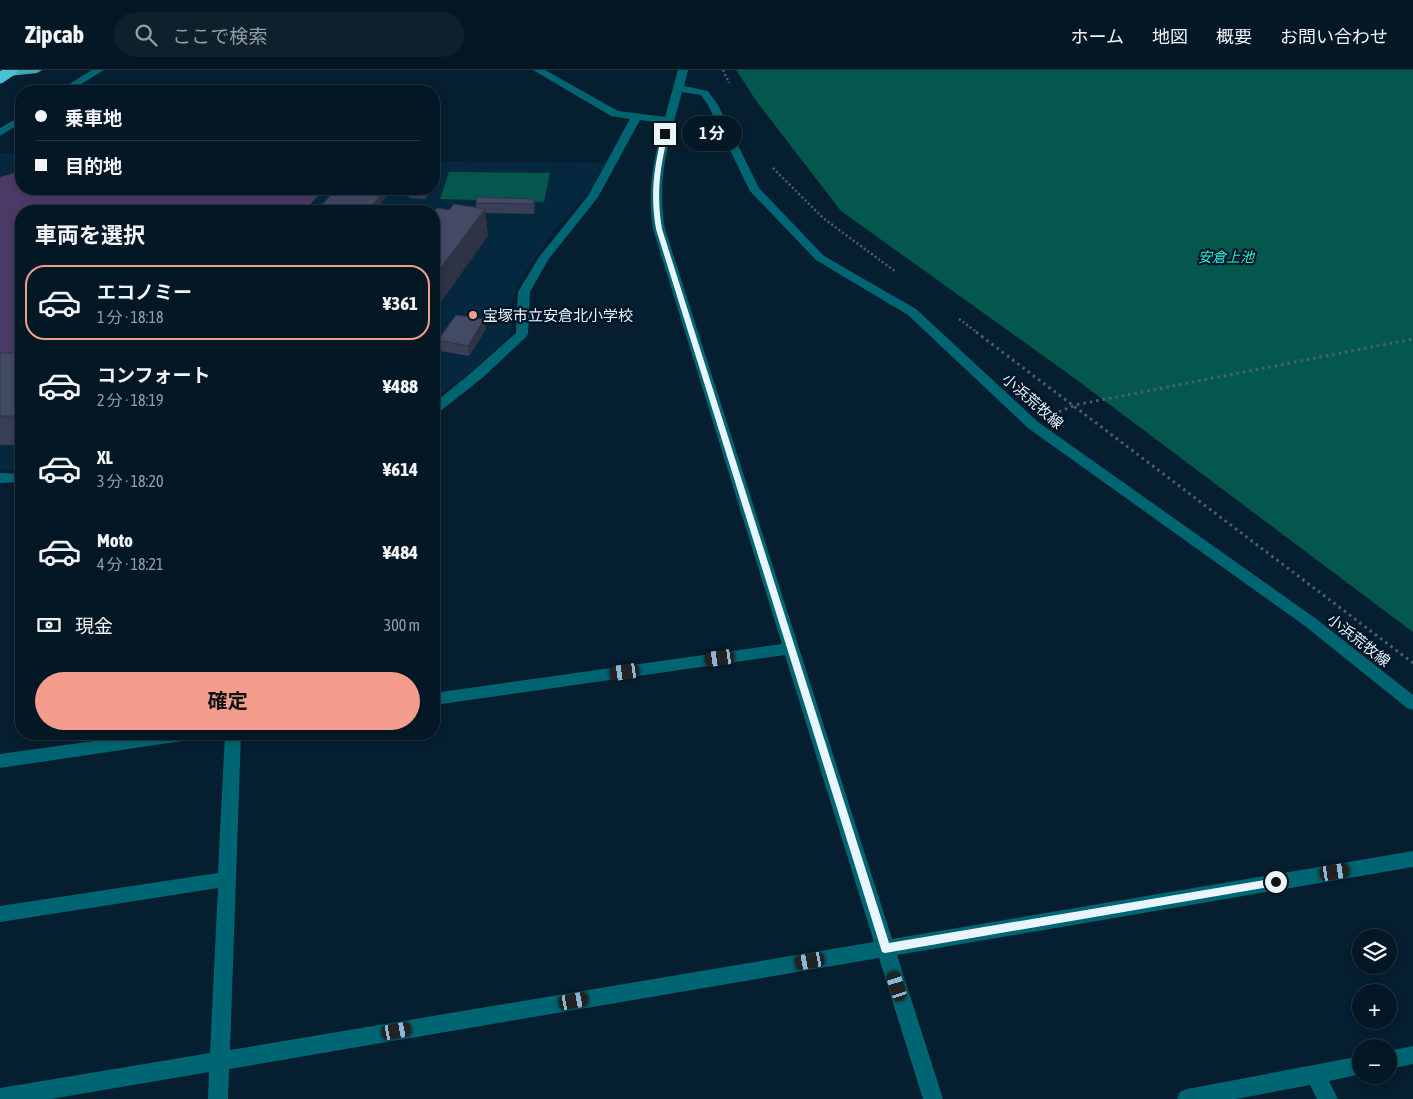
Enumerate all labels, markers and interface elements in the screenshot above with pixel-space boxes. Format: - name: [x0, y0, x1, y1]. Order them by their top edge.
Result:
- search box: [114, 12, 464, 57]
- text: Zipcab: [25, 21, 84, 48]
- icon: search: [132, 21, 160, 49]
- text: ここで検索: [172, 25, 267, 47]
- text: ホーム: [1071, 26, 1124, 47]
- text: 地図: [1152, 26, 1188, 47]
- text: 概要: [1216, 26, 1252, 47]
- text: お問い合わせ: [1280, 26, 1388, 47]
- text: 乗車地: [65, 107, 122, 129]
- callout: 1 分: [682, 116, 742, 152]
- route end: [654, 123, 676, 145]
- text: 1 分: [699, 124, 725, 142]
- text: 目的地: [65, 155, 122, 177]
- text: 車両を選択: [35, 222, 145, 248]
- water label: 安倉上池: [1198, 249, 1256, 265]
- icon: car: [37, 280, 82, 325]
- text: エコノミー: [97, 281, 192, 303]
- text: ¥361: [383, 292, 418, 314]
- place label: 宝塚市立安倉北小学校: [483, 307, 633, 324]
- text: 1 分 · 18:18: [97, 308, 163, 326]
- marker: 宝塚市立安倉北小学校: [467, 309, 479, 321]
- icon: car: [37, 363, 82, 408]
- text: コンフォート: [97, 364, 210, 386]
- street label: 小浜荒牧線: [999, 370, 1067, 432]
- text: ¥488: [383, 375, 418, 397]
- text: 2 分 · 18:19: [97, 391, 163, 409]
- icon: car: [37, 446, 82, 491]
- text: XL: [97, 446, 113, 468]
- text: ¥614: [383, 458, 418, 480]
- text: 3 分 · 18:20: [97, 472, 163, 490]
- icon: car: [37, 529, 82, 574]
- text: Moto: [97, 529, 133, 551]
- text: ¥484: [383, 541, 418, 563]
- text: 4 分 · 18:21: [97, 555, 163, 573]
- street label: 小浜荒牧線: [1324, 610, 1394, 670]
- icon: cash: [35, 611, 63, 639]
- text: 現金: [75, 615, 113, 637]
- text: 300 m: [384, 616, 420, 634]
- car: [704, 648, 735, 668]
- car: [609, 662, 640, 682]
- button: 確定: [35, 672, 420, 730]
- car: [1319, 862, 1350, 882]
- route start: [1265, 871, 1287, 893]
- map controls: [1352, 929, 1397, 1084]
- button: layers: [1352, 929, 1397, 974]
- car: [793, 951, 826, 971]
- car: [885, 969, 908, 1003]
- button: +: [1352, 984, 1397, 1029]
- car: [557, 991, 590, 1011]
- car: [380, 1021, 413, 1041]
- button: −: [1352, 1039, 1397, 1084]

